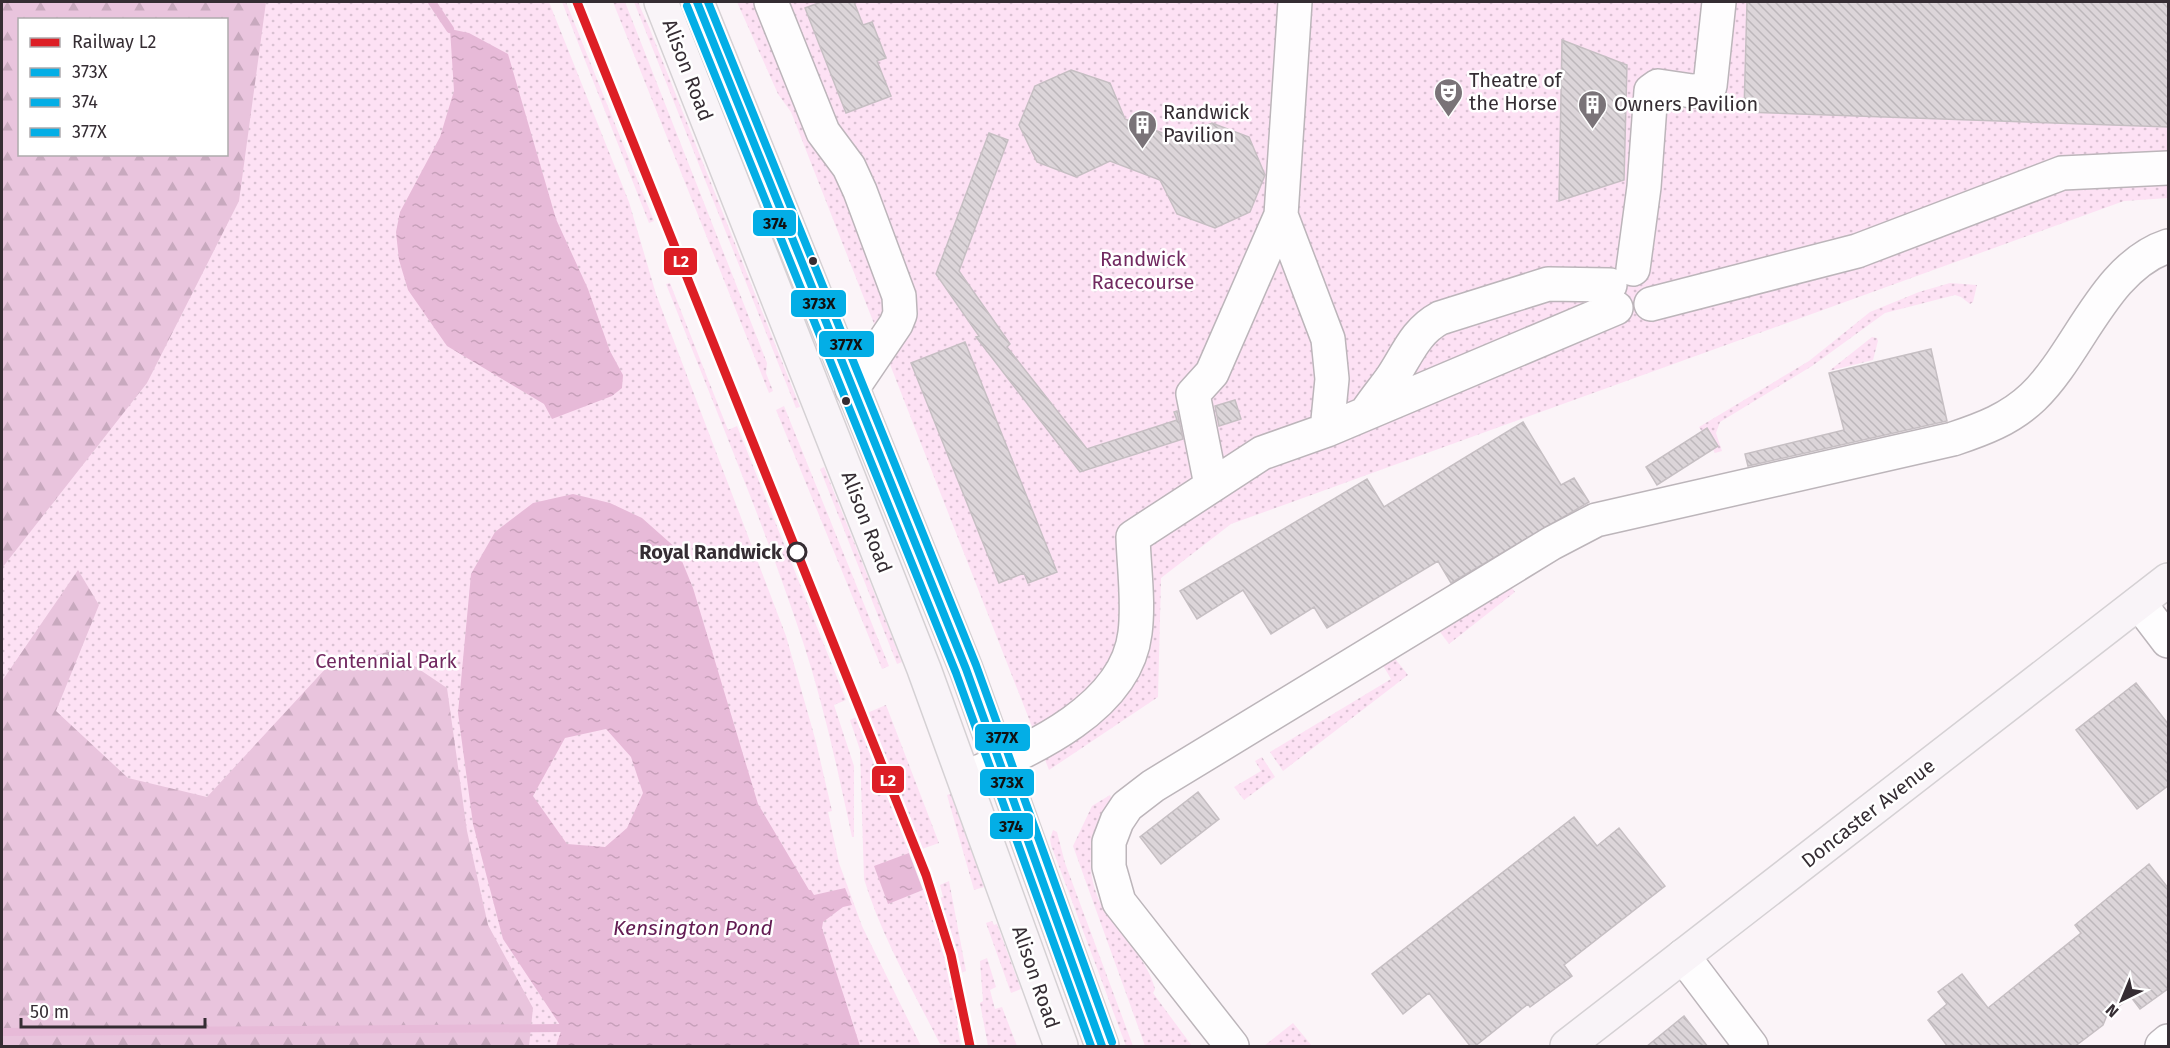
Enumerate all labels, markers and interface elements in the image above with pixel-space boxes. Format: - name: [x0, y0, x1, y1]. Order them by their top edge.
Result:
- street label: Alison Road: [658, 16, 718, 124]
- legend: [18, 18, 228, 156]
- text: Railway L2: [72, 31, 156, 53]
- text: 373X: [72, 61, 108, 83]
- place label: Theatre of the Horse: [1469, 68, 1563, 115]
- theatre icon: Theatre of the Horse: [1432, 76, 1464, 118]
- building icon: Owners Pavilion: [1577, 88, 1609, 130]
- text: 374: [72, 91, 98, 113]
- place label: Owners Pavilion: [1614, 92, 1758, 116]
- place label: Randwick Pavilion: [1163, 100, 1250, 147]
- building icon: Randwick Pavilion: [1126, 108, 1158, 150]
- text: 377X: [72, 121, 107, 143]
- line badge: 374: [752, 209, 797, 237]
- text: 374: [762, 214, 787, 233]
- line badge: L2: [663, 247, 698, 276]
- park label: Randwick Racecourse: [1092, 247, 1194, 294]
- text: L2: [673, 252, 689, 271]
- unlabelled marker: [807, 255, 819, 267]
- line badge: 373X: [790, 289, 847, 318]
- text: 373X: [801, 294, 836, 313]
- line badge: 377X: [818, 330, 875, 358]
- text: 377X: [829, 335, 863, 354]
- unlabelled marker: [840, 395, 852, 407]
- street label: Alison Road: [837, 468, 897, 576]
- place label: Royal Randwick: [639, 540, 783, 564]
- marker: Royal Randwick: [787, 542, 807, 562]
- park label: Centennial Park: [315, 649, 458, 673]
- line badge: 377X: [974, 723, 1031, 752]
- text: 377X: [985, 728, 1019, 747]
- street label: Doncaster Avenue: [1796, 753, 1940, 873]
- line badge: L2: [871, 765, 905, 794]
- line badge: 373X: [979, 768, 1035, 797]
- text: L2: [880, 771, 896, 790]
- text: 373X: [989, 773, 1024, 792]
- line badge: 374: [989, 812, 1034, 840]
- text: 374: [998, 817, 1023, 836]
- water label: Kensington Pond: [613, 915, 773, 941]
- street label: Alison Road: [1007, 922, 1065, 1032]
- north arrow: [2092, 970, 2152, 1030]
- scale bar: [21, 991, 206, 1029]
- text: N: [2102, 1000, 2122, 1021]
- text: 50 m: [30, 1001, 69, 1023]

